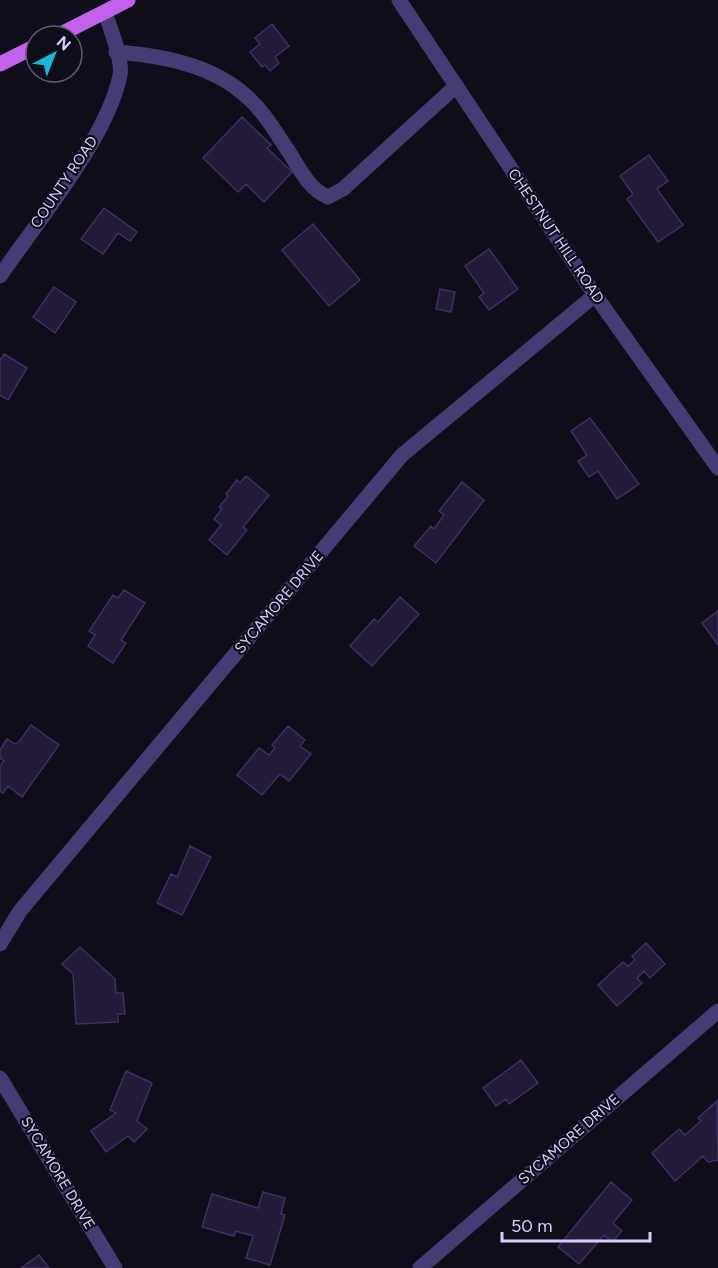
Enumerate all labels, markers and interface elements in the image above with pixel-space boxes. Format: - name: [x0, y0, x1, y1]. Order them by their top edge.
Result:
- north arrow: [24, 24, 84, 84]
- text: N: [53, 32, 75, 54]
- street label: COUNTY ROAD: [27, 133, 101, 231]
- street label: CHESTNUT HILL ROAD: [504, 165, 608, 307]
- street label: SYCAMORE DRIVE: [231, 547, 327, 657]
- street label: SYCAMORE DRIVE: [515, 1090, 623, 1188]
- street label: SYCAMORE DRIVE: [17, 1113, 99, 1233]
- scale bar: [502, 1205, 650, 1243]
- text: 50 m: [511, 1215, 553, 1237]

